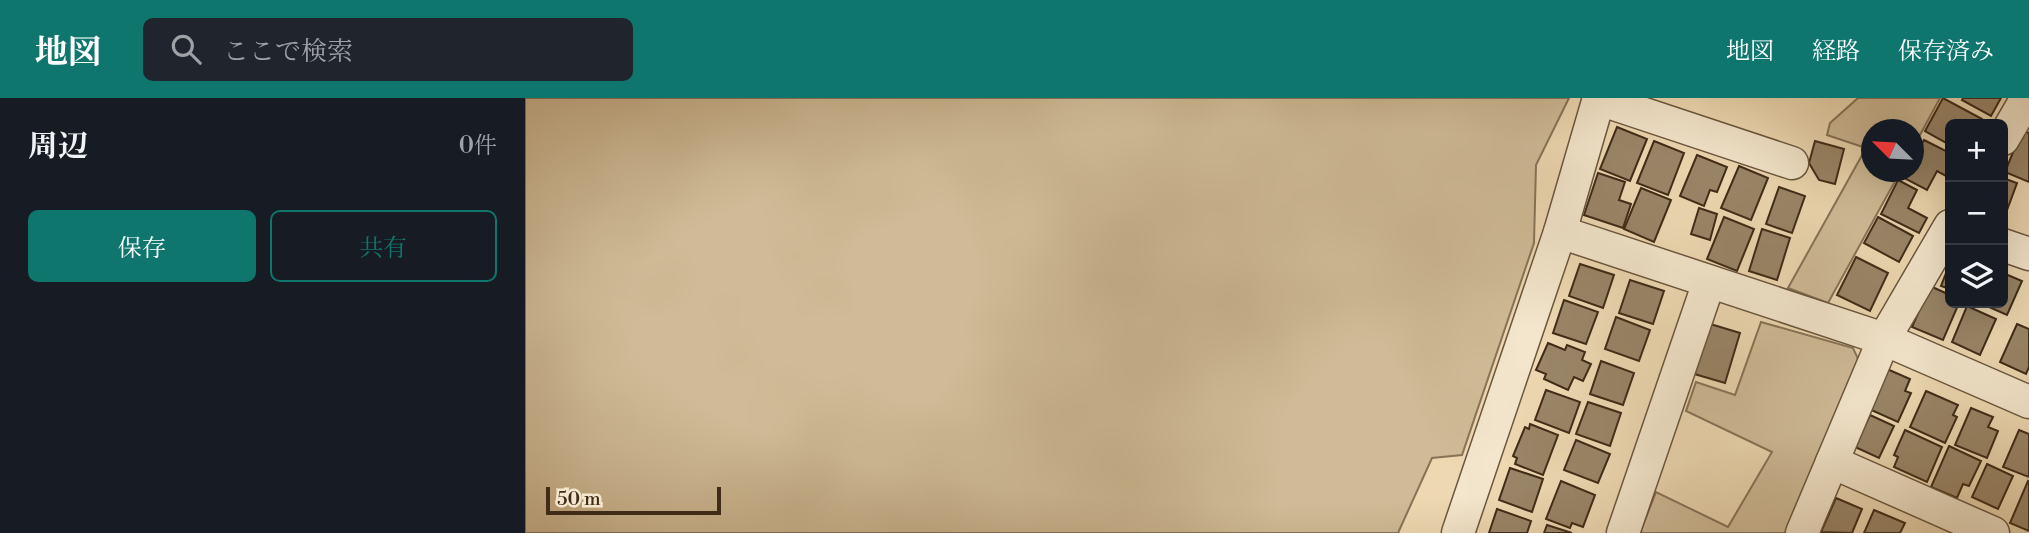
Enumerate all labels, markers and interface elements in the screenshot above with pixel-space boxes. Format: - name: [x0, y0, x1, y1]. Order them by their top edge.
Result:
- search box: [143, 18, 633, 81]
- icon: search: [167, 30, 205, 68]
- text: 地図: [35, 33, 101, 74]
- text: ここで検索: [223, 36, 353, 68]
- text: 地図: [1726, 37, 1774, 67]
- text: 経路: [1812, 37, 1860, 67]
- text: 保存済み: [1898, 37, 1994, 67]
- north arrow: [1861, 119, 1924, 182]
- map controls: [1945, 119, 2008, 308]
- button: +: [1945, 119, 2008, 182]
- text: 周辺: [28, 128, 88, 166]
- text: 0件: [459, 132, 497, 160]
- button: −: [1945, 182, 2008, 245]
- button: 保存: [28, 210, 256, 282]
- button: 共有: [270, 210, 497, 282]
- button: layers: [1945, 245, 2008, 308]
- scale bar: [546, 484, 721, 516]
- text: 50 m: [557, 487, 601, 511]

